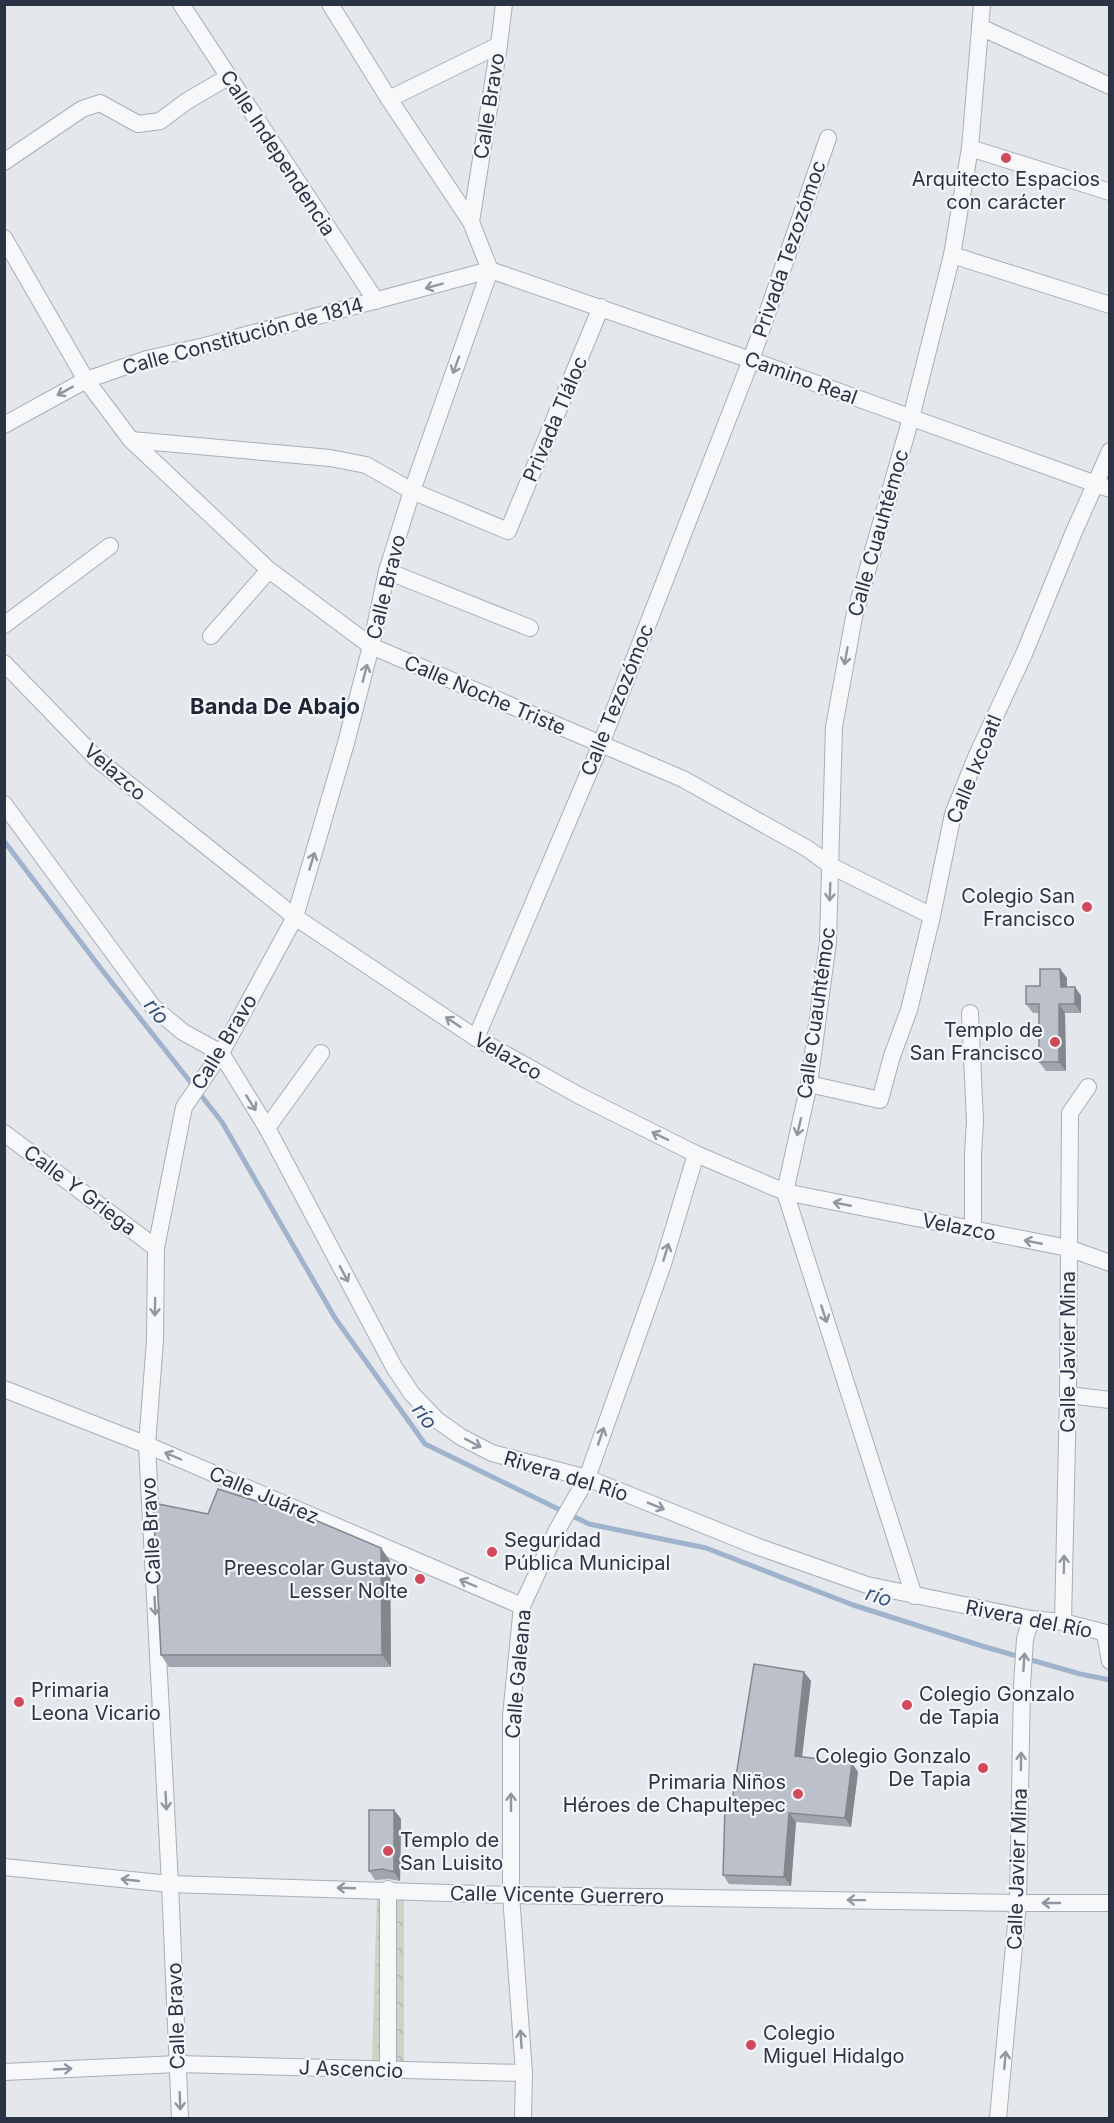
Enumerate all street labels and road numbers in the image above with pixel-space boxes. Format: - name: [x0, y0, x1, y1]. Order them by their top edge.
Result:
- street label: Calle Bravo: [469, 51, 509, 161]
- street label: Calle Independencia: [215, 66, 341, 240]
- street label: Privada Tezozómoc: [747, 157, 831, 341]
- street label: Calle Constitución de 1814: [120, 292, 366, 380]
- street label: Camino Real: [741, 347, 861, 409]
- street label: Privada Tláloc: [518, 353, 592, 485]
- street label: Calle Cuauhtémoc: [843, 447, 913, 619]
- street label: Calle Bravo: [361, 532, 411, 642]
- street label: Calle Tezozómoc: [576, 621, 658, 779]
- street label: Calle Noche Triste: [400, 650, 570, 740]
- street label: Calle Ixcoatl: [941, 711, 1007, 827]
- street label: Velazco: [79, 738, 151, 806]
- street label: Calle Cuauhtémoc: [792, 926, 840, 1100]
- street label: Calle Bravo: [186, 990, 262, 1094]
- street label: Velazco: [470, 1027, 546, 1085]
- street label: Calle Y Griega: [19, 1140, 141, 1240]
- street label: Velazco: [920, 1208, 998, 1246]
- street label: Calle Javier Mina: [1056, 1271, 1080, 1433]
- street label: Rivera del Río: [501, 1446, 631, 1506]
- street label: Calle Juárez: [206, 1461, 322, 1529]
- street label: Calle Bravo: [136, 1477, 166, 1585]
- street label: Rivera del Río: [964, 1595, 1094, 1643]
- street label: Calle Galeana: [500, 1608, 536, 1740]
- street label: Calle Javier Mina: [1002, 1788, 1032, 1950]
- street label: Calle Vicente Guerrero: [450, 1881, 664, 1909]
- street label: Calle Bravo: [162, 1962, 190, 2070]
- street label: J Ascencio: [298, 2055, 404, 2083]

